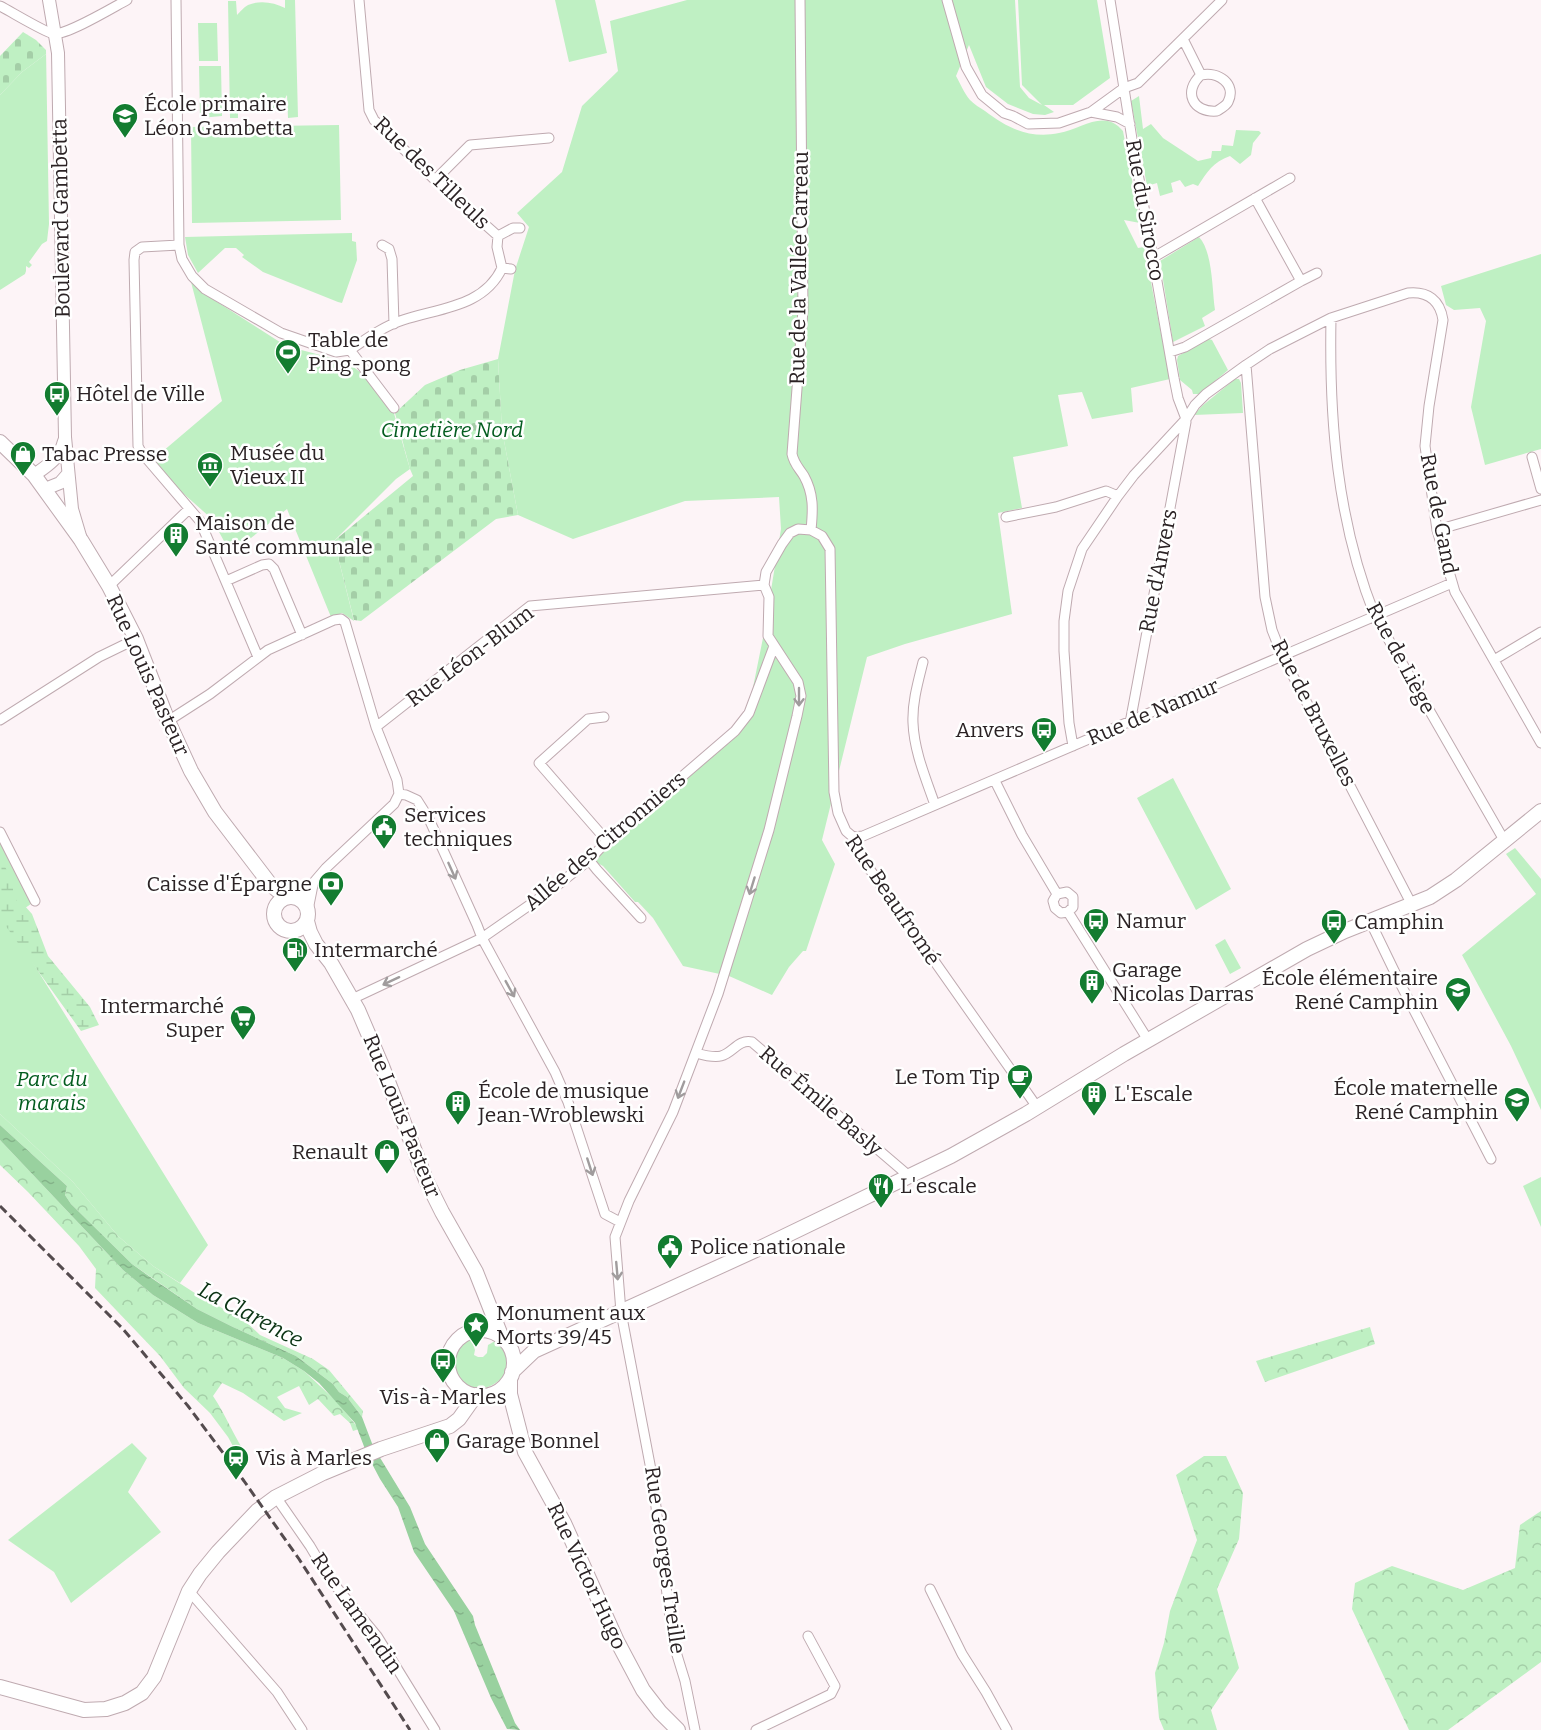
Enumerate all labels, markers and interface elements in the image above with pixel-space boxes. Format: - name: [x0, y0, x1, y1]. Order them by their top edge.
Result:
- place label: École primaire Léon Gambetta: [144, 91, 294, 141]
- school or university icon: École primaire Léon Gambetta: [110, 101, 140, 139]
- street label: Rue des Tilleuls: [369, 111, 495, 235]
- street label: Boulevard Gambetta: [46, 117, 76, 318]
- street label: Rue du Sirocco: [1120, 137, 1170, 283]
- street label: Rue de la Vallée Carreau: [784, 151, 814, 385]
- place label: Table de Ping-pong: [308, 327, 411, 377]
- sports icon: Table de Ping-pong: [273, 337, 303, 375]
- bus stop icon: Hôtel de Ville: [42, 379, 72, 417]
- place label: Hôtel de Ville: [76, 381, 205, 407]
- park label: Cimetière Nord: [381, 417, 523, 443]
- shop icon: Tabac Presse: [8, 439, 38, 477]
- place label: Musée du Vieux II: [230, 440, 324, 490]
- place label: Tabac Presse: [42, 441, 167, 467]
- museum icon: Musée du Vieux II: [195, 450, 225, 488]
- street label: Rue de Gand: [1415, 451, 1463, 577]
- street label: Rue d'Anvers: [1133, 507, 1183, 635]
- place label: Maison de Santé communale: [195, 510, 373, 560]
- building icon: Maison de Santé communale: [161, 520, 191, 558]
- street label: Rue Louis Pasteur: [101, 590, 195, 760]
- street label: Rue de Liège: [1361, 598, 1441, 718]
- street label: Rue Léon-Blum: [401, 600, 539, 712]
- street label: Rue de Bruxelles: [1266, 635, 1362, 791]
- street label: Rue de Namur: [1083, 673, 1223, 751]
- one-way arrow: [793, 687, 805, 707]
- bus stop icon: Anvers: [1029, 715, 1059, 753]
- place label: Anvers: [956, 717, 1024, 743]
- street label: Allée des Citronniers: [519, 766, 691, 916]
- place label: Services techniques: [404, 802, 513, 852]
- public building icon: Services techniques: [369, 812, 399, 850]
- street label: Rue Beaufromé: [840, 830, 946, 970]
- one-way arrow: [447, 861, 458, 879]
- bank icon: Caisse d'Épargne: [316, 869, 346, 907]
- place label: Caisse d'Épargne: [147, 871, 312, 897]
- one-way arrow: [746, 876, 757, 895]
- bus stop icon: Namur: [1081, 906, 1111, 944]
- bus stop icon: Camphin: [1319, 907, 1349, 945]
- place label: Namur: [1116, 908, 1186, 934]
- place label: Camphin: [1354, 909, 1444, 935]
- fuel station icon: Intermarché: [280, 935, 310, 973]
- place label: Intermarché: [314, 937, 438, 963]
- place label: Garage Nicolas Darras: [1112, 957, 1254, 1007]
- place label: École élémentaire René Camphin: [1262, 965, 1438, 1015]
- building icon: Garage Nicolas Darras: [1077, 967, 1107, 1005]
- school or university icon: École élémentaire René Camphin: [1443, 975, 1473, 1013]
- one-way arrow: [382, 976, 400, 988]
- one-way arrow: [504, 980, 516, 997]
- place label: Intermarché Super: [100, 993, 224, 1043]
- supermarket icon: Intermarché Super: [228, 1003, 258, 1041]
- street label: Rue Louis Pasteur: [357, 1031, 447, 1201]
- street label: Rue Émile Basly: [754, 1041, 888, 1162]
- cafe icon: Le Tom Tip: [1005, 1062, 1035, 1100]
- place label: Le Tom Tip: [895, 1064, 1000, 1090]
- park label: Parc du marais: [16, 1066, 88, 1116]
- place label: École maternelle René Camphin: [1333, 1075, 1498, 1125]
- place label: École de musique Jean-Wroblewski: [477, 1078, 649, 1128]
- building icon: L'Escale: [1079, 1079, 1109, 1117]
- one-way arrow: [675, 1080, 686, 1099]
- place label: L'Escale: [1114, 1081, 1193, 1107]
- school or university icon: École maternelle René Camphin: [1502, 1085, 1532, 1123]
- building icon: École de musique Jean-Wroblewski: [443, 1088, 473, 1126]
- shop icon: Renault: [372, 1137, 402, 1175]
- place label: Renault: [292, 1139, 368, 1165]
- one-way arrow: [585, 1157, 596, 1176]
- restaurant icon: L'escale: [866, 1171, 896, 1209]
- place label: L'escale: [900, 1173, 977, 1199]
- public building icon: Police nationale: [655, 1232, 685, 1270]
- place label: Police nationale: [690, 1234, 846, 1260]
- one-way arrow: [612, 1260, 623, 1280]
- water label: La Clarence: [194, 1276, 308, 1353]
- place label: Monument aux Morts 39/45: [496, 1300, 646, 1350]
- place icon: Monument aux Morts 39/45: [461, 1310, 491, 1348]
- bus stop icon: Vis-à-Marles: [428, 1346, 458, 1384]
- place label: Vis-à-Marles: [380, 1384, 506, 1410]
- shop icon: Garage Bonnel: [422, 1426, 452, 1464]
- place label: Garage Bonnel: [456, 1428, 599, 1454]
- station icon: Vis à Marles: [221, 1443, 251, 1481]
- place label: Vis à Marles: [256, 1445, 372, 1471]
- street label: Rue Georges Treille: [639, 1465, 691, 1655]
- street label: Rue Victor Hugo: [542, 1499, 632, 1653]
- street label: Rue Lamendin: [306, 1547, 408, 1679]

